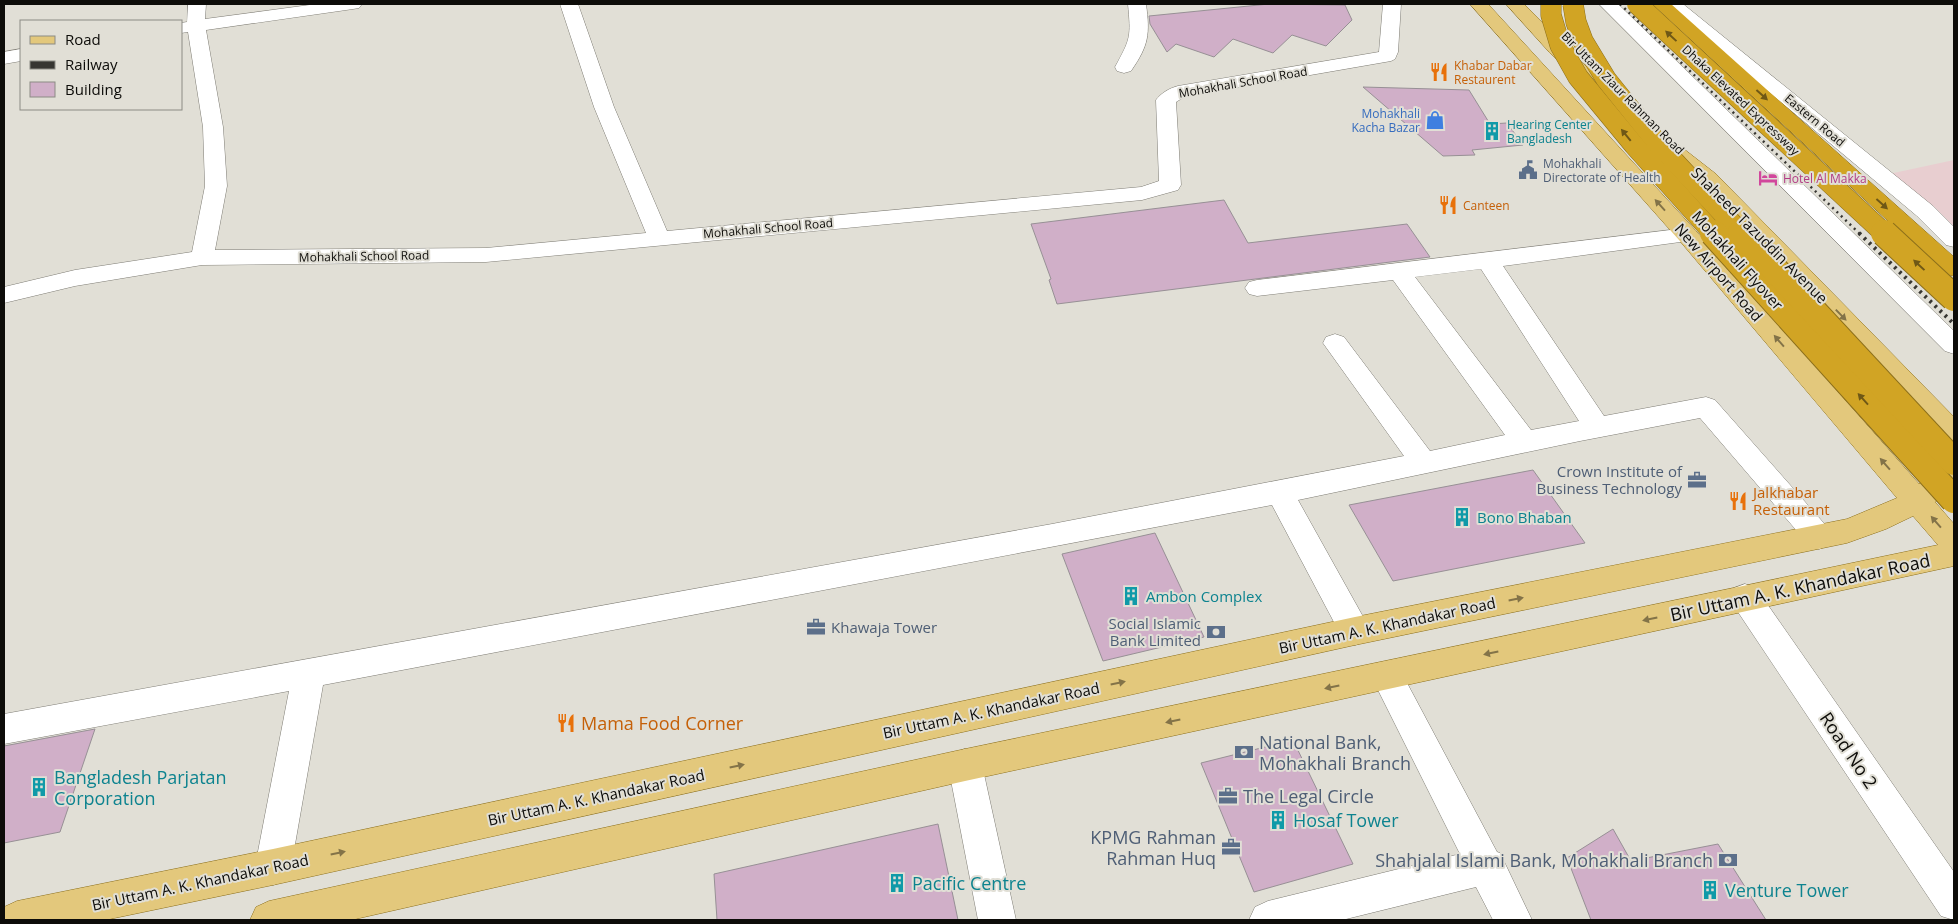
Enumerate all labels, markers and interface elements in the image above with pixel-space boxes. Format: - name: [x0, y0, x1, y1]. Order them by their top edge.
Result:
- legend: [20, 20, 182, 110]
- street label: Bir Uttam Ziaur Rahman Road: [1558, 28, 1688, 158]
- text: Road: [65, 29, 101, 49]
- one-way arrow: [1666, 30, 1678, 42]
- street label: Dhaka Elevated Expressway: [1679, 41, 1804, 160]
- text: Railway: [65, 54, 118, 74]
- place label: Khabar Dabar Restaurent: [1454, 57, 1532, 88]
- restaurant icon: Khabar Dabar Restaurent: [1428, 61, 1450, 83]
- street label: Mohakhali School Road: [1177, 62, 1309, 102]
- text: Building: [65, 79, 122, 99]
- one-way arrow: [1755, 89, 1767, 101]
- street label: Eastern Road: [1781, 90, 1849, 150]
- place label: Mohakhali Kacha Bazar: [1351, 105, 1420, 136]
- shop icon: Mohakhali Kacha Bazar: [1424, 109, 1446, 131]
- place label: Hearing Center Bangladesh: [1507, 116, 1592, 147]
- building icon: Hearing Center Bangladesh: [1481, 120, 1503, 142]
- one-way arrow: [1620, 129, 1631, 142]
- place label: Mohakhali Directorate of Health: [1543, 155, 1661, 186]
- public building icon: Mohakhali Directorate of Health: [1517, 159, 1539, 181]
- street label: Shaheed Tazuddin Avenue: [1687, 162, 1833, 308]
- hotel icon: Hotel Al Makka: [1757, 167, 1779, 189]
- place label: Hotel Al Makka: [1783, 170, 1867, 187]
- restaurant icon: Canteen: [1437, 194, 1459, 216]
- place label: Canteen: [1463, 197, 1510, 214]
- one-way arrow: [1876, 198, 1888, 210]
- one-way arrow: [1654, 200, 1666, 212]
- street label: Mohakhali Flyover: [1688, 206, 1788, 314]
- street label: Mohakhali School Road: [702, 214, 834, 242]
- street label: New Airport Road: [1671, 219, 1767, 325]
- street label: Mohakhali School Road: [299, 246, 429, 266]
- one-way arrow: [1913, 259, 1925, 271]
- one-way arrow: [1834, 309, 1846, 321]
- one-way arrow: [1773, 334, 1784, 347]
- one-way arrow: [1857, 394, 1869, 406]
- one-way arrow: [1879, 458, 1891, 470]
- place label: Crown Institute of Business Technology: [1537, 461, 1683, 498]
- office icon: Crown Institute of Business Technology: [1686, 469, 1708, 491]
- place label: Jalkhabar Restaurant: [1751, 482, 1830, 519]
- restaurant icon: Jalkhabar Restaurant: [1727, 490, 1749, 512]
- building icon: Bono Bhaban: [1451, 506, 1473, 528]
- place label: Bono Bhaban: [1477, 507, 1572, 527]
- one-way arrow: [1930, 516, 1941, 529]
- street label: Bir Uttam A. K. Khandakar Road: [1668, 548, 1932, 626]
- building icon: Ambon Complex: [1120, 585, 1142, 607]
- place label: Ambon Complex: [1146, 586, 1262, 606]
- street label: Bir Uttam A. K. Khandakar Road: [1277, 592, 1497, 658]
- one-way arrow: [1509, 594, 1525, 602]
- place label: Social Islamic Bank Limited: [1108, 613, 1201, 650]
- one-way arrow: [1641, 615, 1657, 623]
- office icon: Khawaja Tower: [805, 616, 827, 638]
- place label: Khawaja Tower: [831, 617, 937, 637]
- bank icon: Social Islamic Bank Limited: [1205, 621, 1227, 643]
- one-way arrow: [1484, 649, 1499, 657]
- street label: Bir Uttam A. K. Khandakar Road: [881, 677, 1101, 743]
- one-way arrow: [1110, 679, 1125, 687]
- one-way arrow: [1324, 684, 1340, 692]
- street label: Road No 2: [1815, 707, 1883, 793]
- place label: Mama Food Corner: [581, 711, 744, 735]
- restaurant icon: Mama Food Corner: [555, 712, 577, 734]
- one-way arrow: [1166, 717, 1181, 725]
- place label: National Bank, Mohakhali Branch: [1259, 730, 1411, 775]
- bank icon: National Bank, Mohakhali Branch: [1233, 741, 1255, 763]
- one-way arrow: [729, 762, 744, 770]
- street label: Bir Uttam A. K. Khandakar Road: [486, 764, 706, 830]
- place label: Bangladesh Parjatan Corporation: [54, 765, 227, 810]
- building icon: Bangladesh Parjatan Corporation: [28, 776, 50, 798]
- place label: The Legal Circle: [1243, 784, 1374, 808]
- office icon: The Legal Circle: [1217, 785, 1239, 807]
- place label: Hosaf Tower: [1293, 808, 1399, 832]
- building icon: Hosaf Tower: [1267, 809, 1289, 831]
- place label: KPMG Rahman Rahman Huq: [1090, 825, 1216, 870]
- office icon: KPMG Rahman Rahman Huq: [1220, 836, 1242, 858]
- one-way arrow: [331, 848, 347, 856]
- place label: Shahjalal Islami Bank, Mohakhali Branch: [1375, 848, 1713, 872]
- street label: Bir Uttam A. K. Khandakar Road: [90, 849, 310, 915]
- bank icon: Shahjalal Islami Bank, Mohakhali Branch: [1717, 849, 1739, 871]
- place label: Pacific Centre: [912, 871, 1026, 895]
- building icon: Pacific Centre: [886, 872, 908, 894]
- place label: Venture Tower: [1725, 878, 1849, 902]
- building icon: Venture Tower: [1699, 879, 1721, 901]

